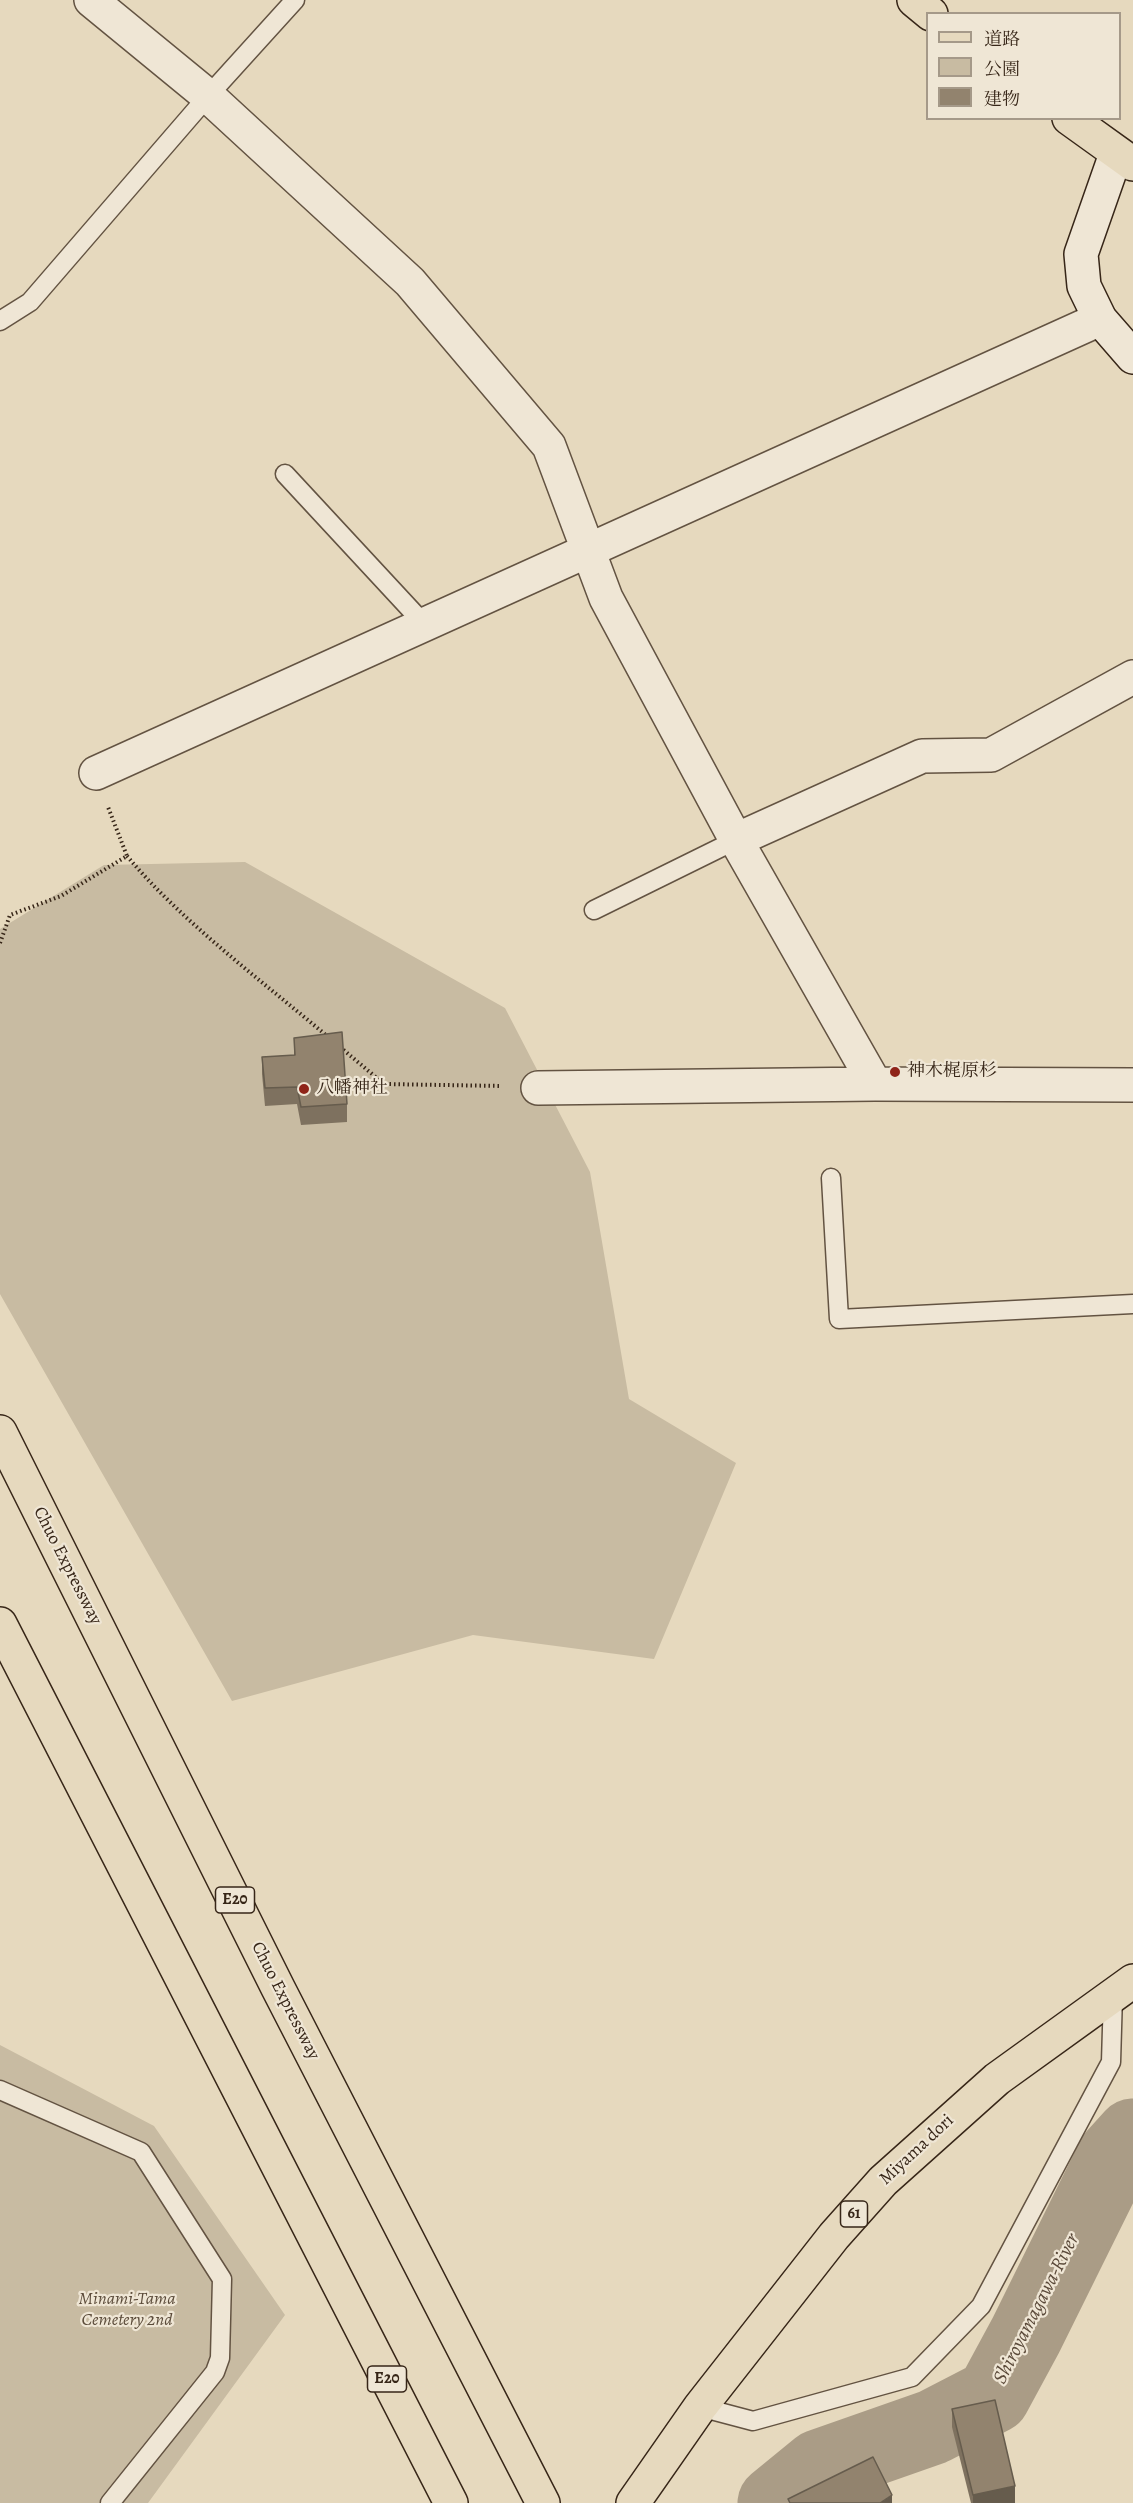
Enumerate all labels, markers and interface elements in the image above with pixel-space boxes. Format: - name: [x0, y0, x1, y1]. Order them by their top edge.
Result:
- legend: [926, 12, 1121, 120]
- text: 道路: [984, 27, 1020, 51]
- text: 公園: [984, 57, 1020, 81]
- text: 建物: [984, 87, 1020, 111]
- place label: 神木梶原杉: [907, 1061, 997, 1083]
- marker: 神木梶原杉: [888, 1065, 902, 1079]
- place label: 八幡神社: [316, 1078, 388, 1100]
- marker: 八幡神社: [297, 1082, 311, 1096]
- street label: Chuo Expressway: [28, 1503, 106, 1629]
- road number: E20: [216, 1887, 254, 1913]
- street label: Chuo Expressway: [246, 1938, 324, 2064]
- street label: Miyama dori: [875, 2110, 959, 2190]
- road number: 61: [840, 2201, 868, 2227]
- water label: Shiroyamagawa-River: [989, 2230, 1085, 2388]
- park label: Minami-Tama Cemetery 2nd: [79, 2289, 175, 2332]
- road number: E20: [368, 2366, 406, 2392]

